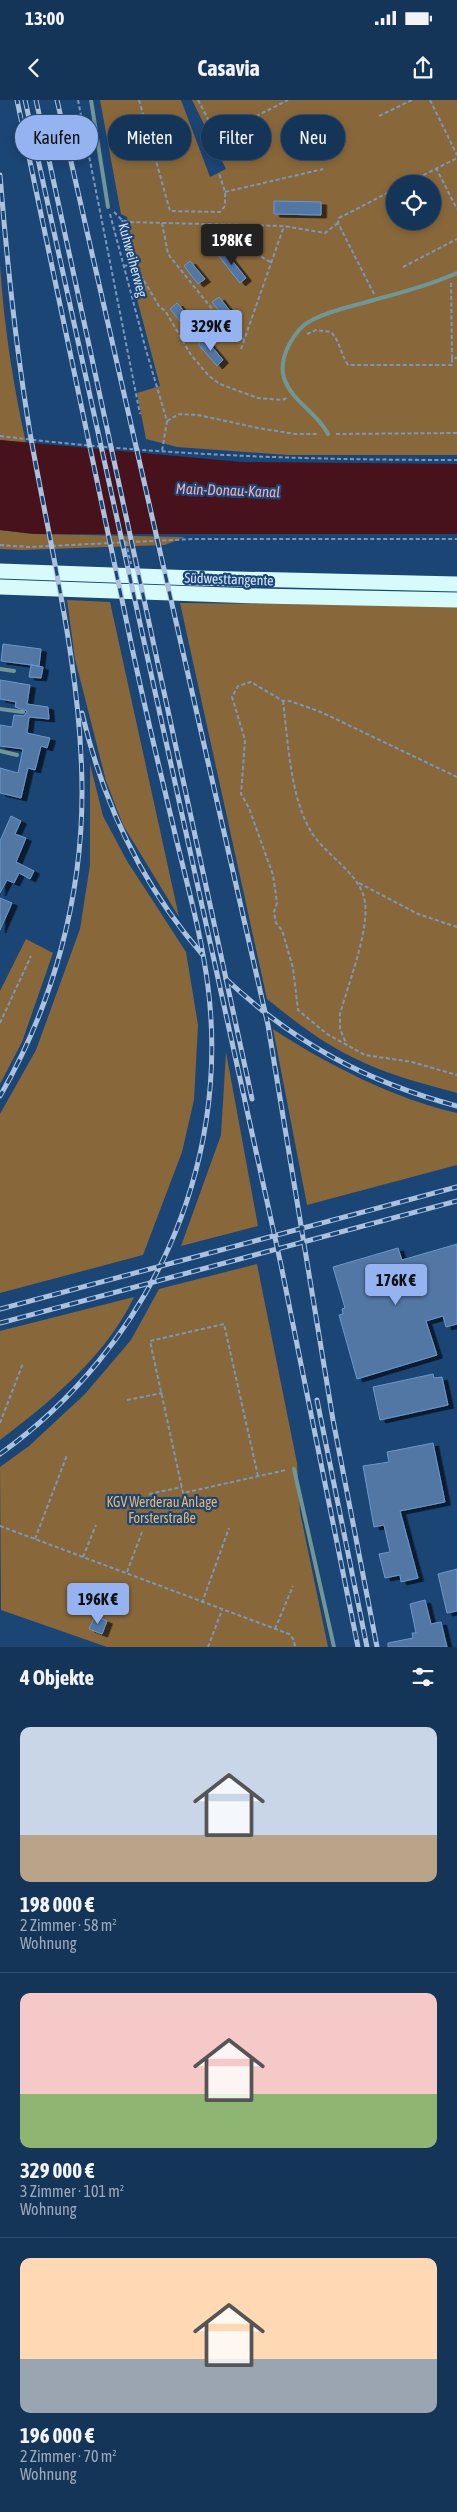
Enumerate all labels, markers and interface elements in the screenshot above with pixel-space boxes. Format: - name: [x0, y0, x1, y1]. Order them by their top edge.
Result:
- text: 13:00: [25, 7, 64, 29]
- icon: back: [20, 54, 48, 82]
- icon: share: [409, 54, 437, 82]
- text: Casavia: [197, 55, 260, 81]
- chip: Kaufen: [15, 115, 98, 160]
- chip: Mieten: [108, 115, 191, 160]
- chip: Filter: [201, 115, 271, 160]
- chip: Neu: [281, 115, 345, 160]
- map controls: [386, 175, 441, 230]
- button: locate: [386, 175, 441, 230]
- street label: Kuhweiherweg: [115, 221, 151, 299]
- pin: 198K €: [191, 224, 273, 266]
- text: 198K €: [212, 231, 252, 249]
- pin: 329K €: [170, 310, 252, 352]
- text: 329K €: [191, 317, 231, 335]
- water label: Main-Donau-Kanal: [176, 480, 281, 500]
- street label: Südwesttangente: [184, 569, 274, 589]
- pin: 176K €: [355, 1264, 437, 1306]
- text: 176K €: [376, 1271, 416, 1289]
- park label: KGV Werderau Anlage Forsterstraße: [107, 1494, 217, 1526]
- pin: 196K €: [57, 1582, 139, 1625]
- text: 196K €: [78, 1590, 118, 1608]
- icon: filters: [409, 1663, 437, 1691]
- text: 4 Objekte: [20, 1665, 94, 1689]
- icon: home: [184, 1760, 274, 1850]
- text: 198 000 €: [20, 1892, 94, 1916]
- text: 2 Zimmer · 58 m²: [20, 1916, 117, 1934]
- text: Wohnung: [20, 1934, 77, 1952]
- icon: home: [184, 2025, 274, 2115]
- text: 329 000 €: [20, 2158, 94, 2182]
- text: 3 Zimmer · 101 m²: [20, 2182, 124, 2200]
- text: Wohnung: [20, 2200, 77, 2218]
- icon: home: [184, 2290, 274, 2380]
- text: 196 000 €: [20, 2423, 94, 2447]
- text: 2 Zimmer · 70 m²: [20, 2447, 117, 2465]
- text: Wohnung: [20, 2465, 77, 2483]

